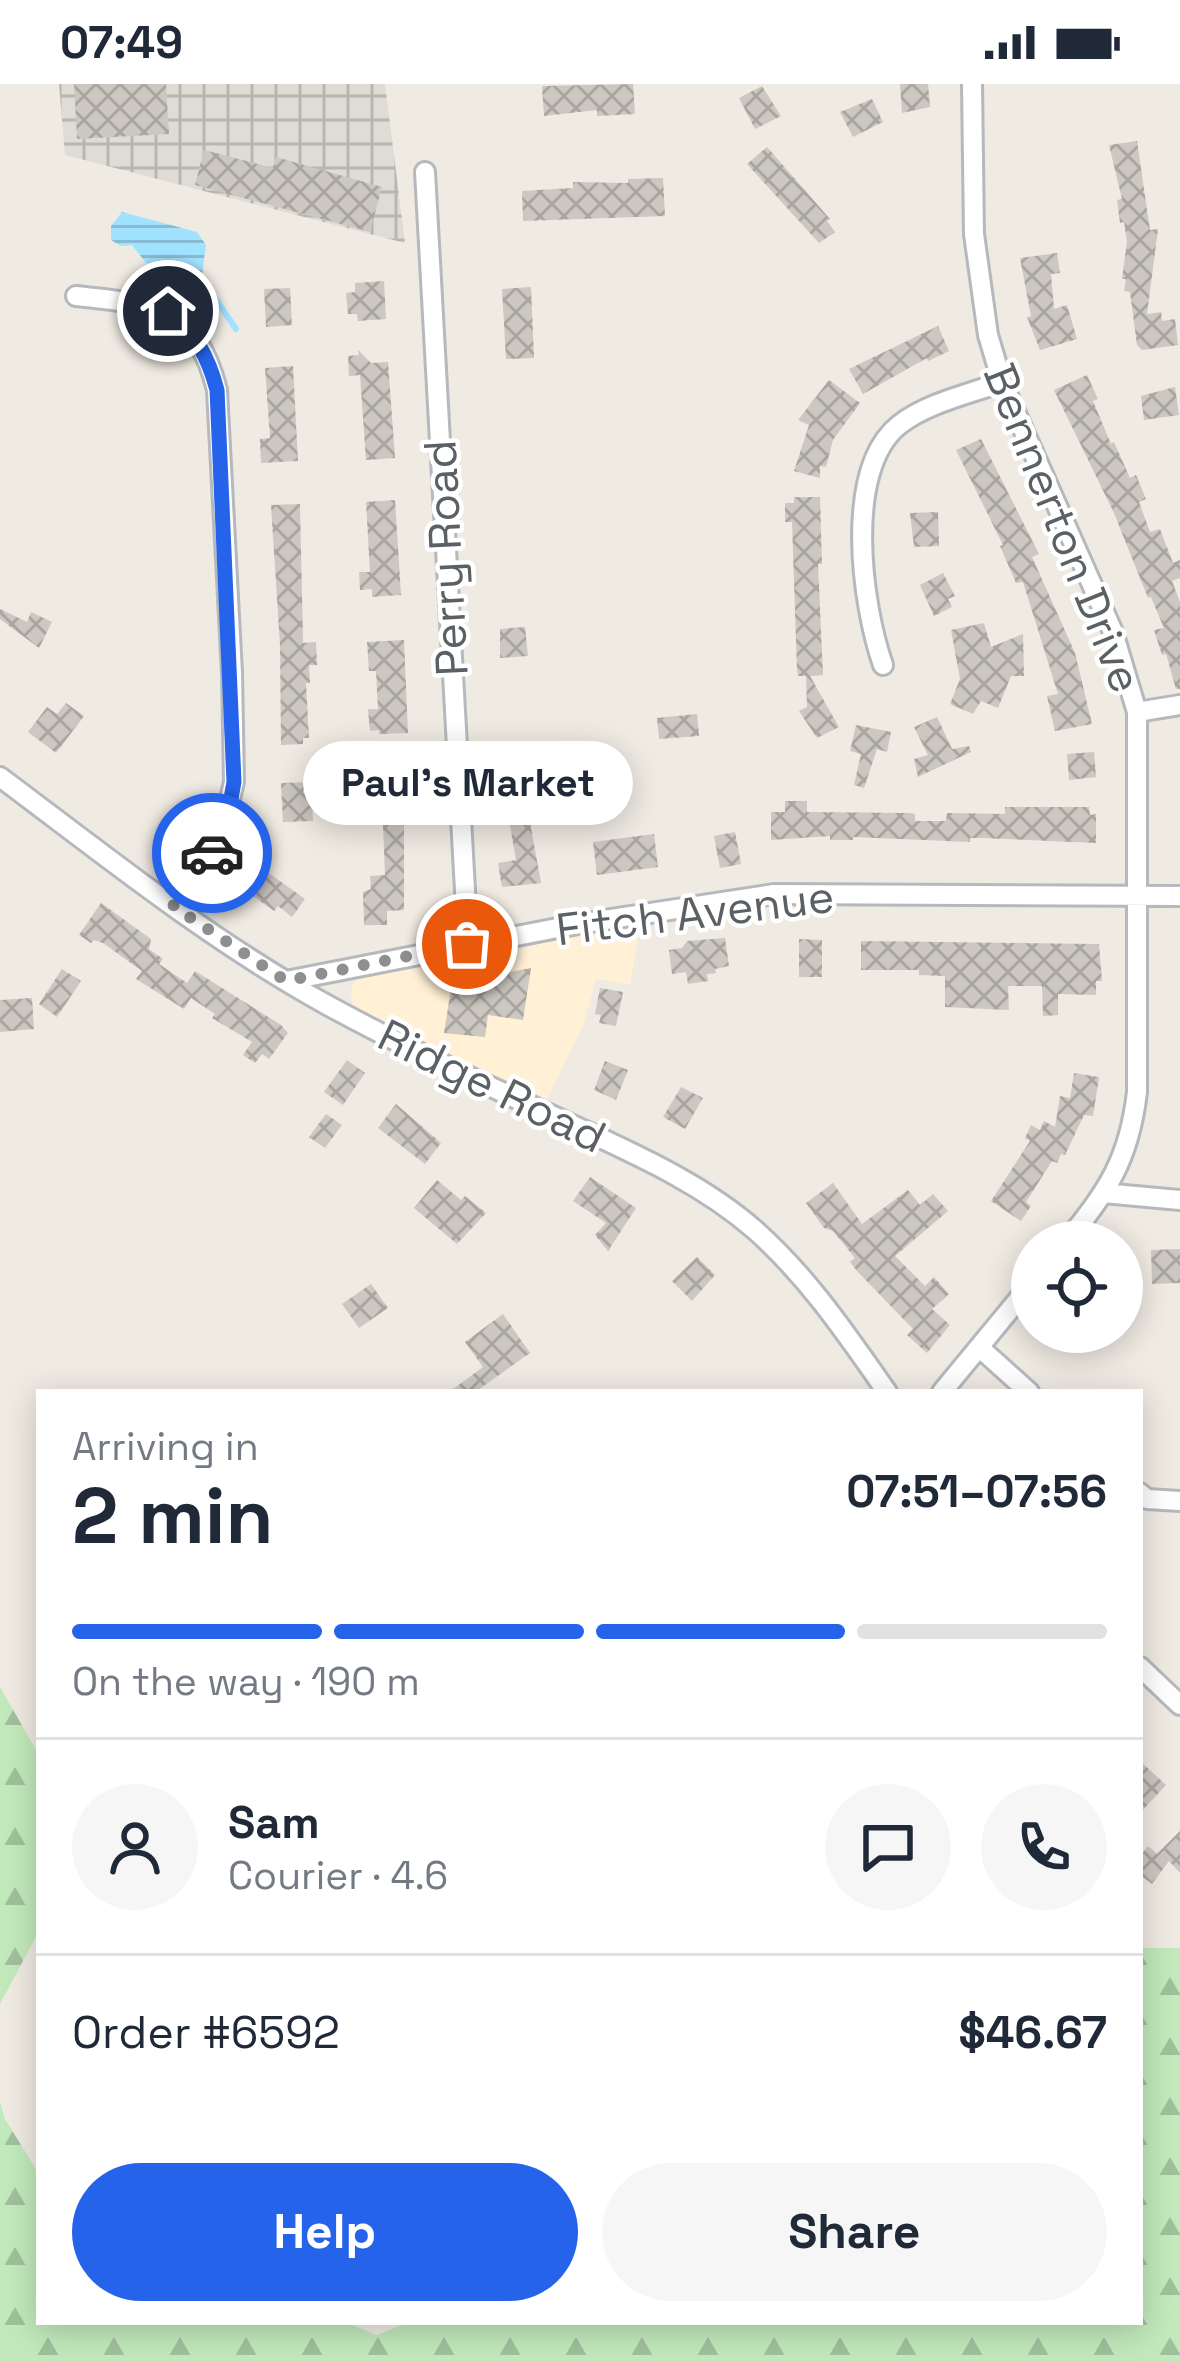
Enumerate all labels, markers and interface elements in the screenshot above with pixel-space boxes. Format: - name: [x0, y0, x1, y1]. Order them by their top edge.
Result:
- text: 07:49: [60, 14, 183, 71]
- pin: [117, 260, 219, 362]
- icon: home: [135, 278, 201, 344]
- street label: Bennerton Drive: [971, 355, 1155, 701]
- street label: Perry Road: [411, 438, 481, 678]
- callout: Paul’s Market: [302, 740, 632, 824]
- text: Paul’s Market: [341, 758, 595, 807]
- courier: [152, 793, 272, 913]
- icon: car: [179, 820, 245, 886]
- street label: Fitch Avenue: [553, 868, 837, 958]
- pin: [416, 893, 518, 995]
- icon: bag: [434, 911, 500, 977]
- street label: Ridge Road: [369, 1006, 615, 1166]
- map controls: [1011, 1221, 1143, 1353]
- button: locate: [1011, 1221, 1143, 1353]
- text: Arriving in: [72, 1422, 259, 1471]
- text: 07:51–07:56: [846, 1463, 1107, 1520]
- text: 2 min: [72, 1466, 274, 1566]
- text: On the way · 190 m: [72, 1657, 420, 1706]
- button: person: [72, 1784, 198, 1910]
- button: chat: [825, 1784, 951, 1910]
- button: phone: [981, 1784, 1107, 1910]
- text: Sam: [228, 1794, 320, 1851]
- text: Courier · 4.6: [228, 1851, 448, 1900]
- text: Order #6592: [72, 2004, 340, 2061]
- text: $46.67: [958, 2004, 1107, 2061]
- button: Help: [72, 2163, 578, 2301]
- button: Share: [602, 2163, 1107, 2301]

